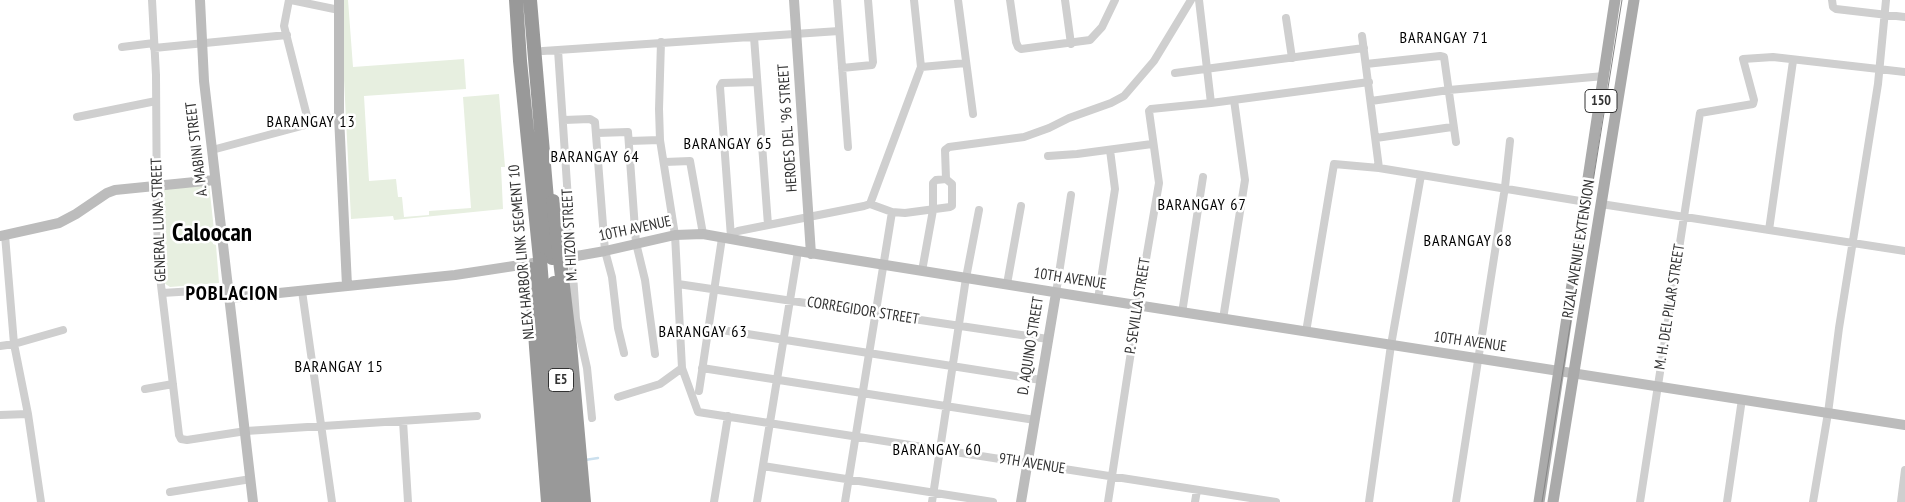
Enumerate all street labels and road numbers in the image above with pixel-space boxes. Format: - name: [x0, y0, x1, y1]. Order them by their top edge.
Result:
- street label: HEROES DEL '96 STREET: [775, 63, 801, 193]
- road number: 150: [1585, 90, 1617, 112]
- street label: A. MABINI STREET: [182, 101, 212, 197]
- street label: GENERAL LUNA STREET: [148, 158, 170, 282]
- street label: NLEX HARBOR LINK SEGMENT 10: [505, 164, 539, 340]
- street label: RIZAL AVENUE EXTENSION: [1559, 179, 1599, 319]
- street label: M. HIZON STREET: [559, 188, 581, 282]
- street label: 10TH AVENUE: [597, 213, 673, 245]
- street label: M. H. DEL PILAR STREET: [1651, 243, 1689, 371]
- street label: P. SEVILLA STREET: [1122, 257, 1154, 355]
- street label: 10TH AVENUE: [1032, 264, 1108, 294]
- street label: CORREGIDOR STREET: [806, 293, 920, 329]
- street label: D. AQUINO STREET: [1014, 296, 1048, 396]
- street label: 10TH AVENUE: [1432, 328, 1508, 356]
- road number: E5: [548, 368, 574, 392]
- street label: 9TH AVENUE: [998, 450, 1066, 478]

